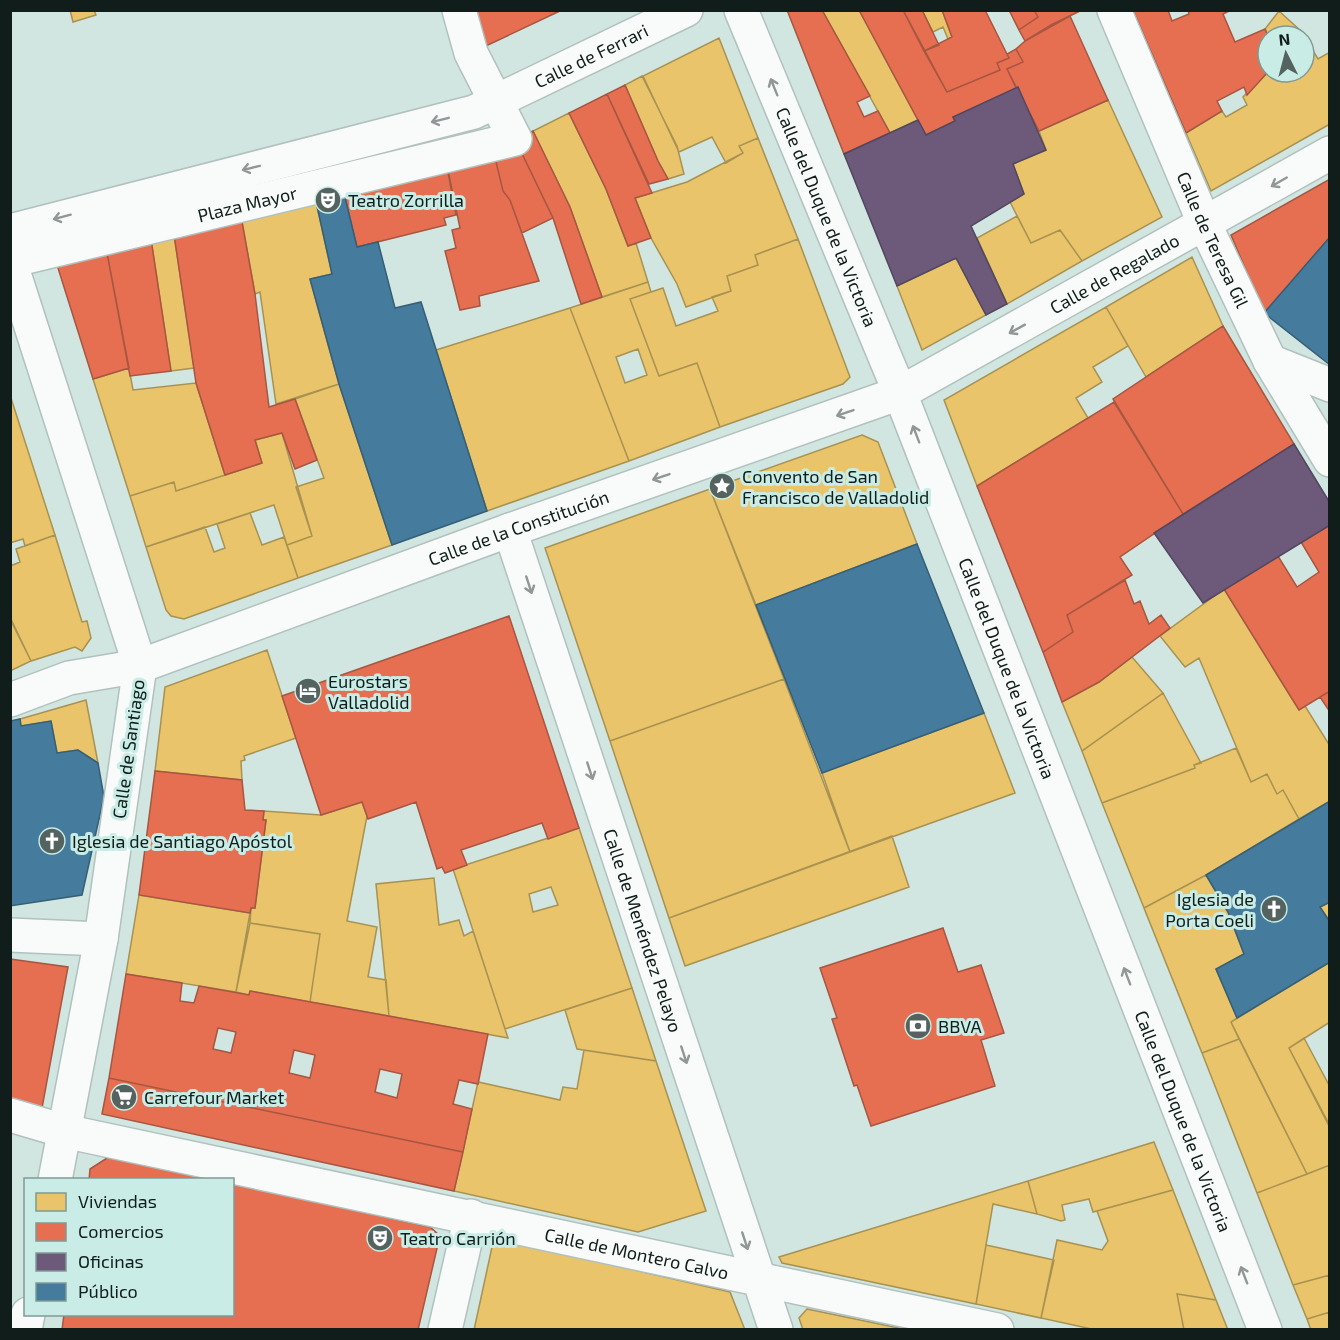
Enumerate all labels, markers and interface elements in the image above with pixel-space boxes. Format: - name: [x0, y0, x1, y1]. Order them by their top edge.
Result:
- street label: Calle de Ferrari: [531, 19, 652, 92]
- north arrow: [1256, 24, 1316, 84]
- text: N: [1278, 29, 1291, 49]
- one-way arrow: [768, 78, 779, 97]
- street label: Calle del Duque de la Victoria: [772, 104, 882, 330]
- one-way arrow: [431, 115, 450, 127]
- one-way arrow: [242, 163, 261, 175]
- street label: Calle de Teresa Gil: [1173, 168, 1254, 312]
- one-way arrow: [1271, 176, 1288, 188]
- street label: Plaza Mayor: [195, 181, 299, 226]
- theatre icon: Teatro Zorrilla: [313, 185, 343, 215]
- place label: Teatro Zorrilla: [348, 189, 464, 211]
- one-way arrow: [53, 212, 72, 223]
- street label: Calle de Regalado: [1046, 228, 1183, 318]
- one-way arrow: [1009, 323, 1026, 335]
- one-way arrow: [836, 408, 855, 419]
- one-way arrow: [910, 425, 921, 444]
- place label: Convento de San Francisco de Valladolid: [742, 465, 929, 508]
- place icon: Convento de San Francisco de Valladolid: [707, 471, 737, 501]
- one-way arrow: [652, 473, 671, 484]
- street label: Calle de la Constitución: [425, 485, 612, 570]
- street label: Calle del Duque de la Victoria: [954, 554, 1060, 782]
- one-way arrow: [524, 575, 535, 594]
- place label: Eurostars Valladolid: [328, 670, 410, 713]
- hotel icon: Eurostars Valladolid: [293, 676, 323, 706]
- street label: Calle de Santiago: [107, 678, 149, 820]
- one-way arrow: [585, 761, 596, 780]
- church icon: Iglesia de Santiago Apóstol: [37, 826, 67, 856]
- street label: Calle de Menéndez Pelayo: [599, 826, 687, 1035]
- place label: Iglesia de Santiago Apóstol: [72, 830, 293, 852]
- place label: Iglesia de Porta Coeli: [1165, 888, 1254, 931]
- church icon: Iglesia de Porta Coeli: [1259, 894, 1289, 924]
- one-way arrow: [1121, 967, 1132, 986]
- street label: Calle del Duque de la Victoria: [1131, 1007, 1237, 1235]
- bank icon: BBVA: [903, 1011, 933, 1041]
- place label: BBVA: [938, 1015, 983, 1037]
- one-way arrow: [679, 1045, 690, 1064]
- supermarket icon: Carrefour Market: [109, 1082, 139, 1112]
- place label: Carrefour Market: [144, 1086, 284, 1108]
- legend: [24, 1178, 234, 1316]
- text: Viviendas: [78, 1190, 157, 1212]
- text: Comercios: [78, 1220, 164, 1242]
- theatre icon: Teatro Carrión: [365, 1223, 395, 1253]
- street label: Calle de Montero Calvo: [543, 1223, 731, 1283]
- place label: Teatro Carrión: [400, 1227, 516, 1249]
- one-way arrow: [740, 1231, 751, 1250]
- text: Oficinas: [78, 1250, 144, 1272]
- one-way arrow: [1237, 1266, 1248, 1285]
- text: Público: [78, 1280, 138, 1302]

